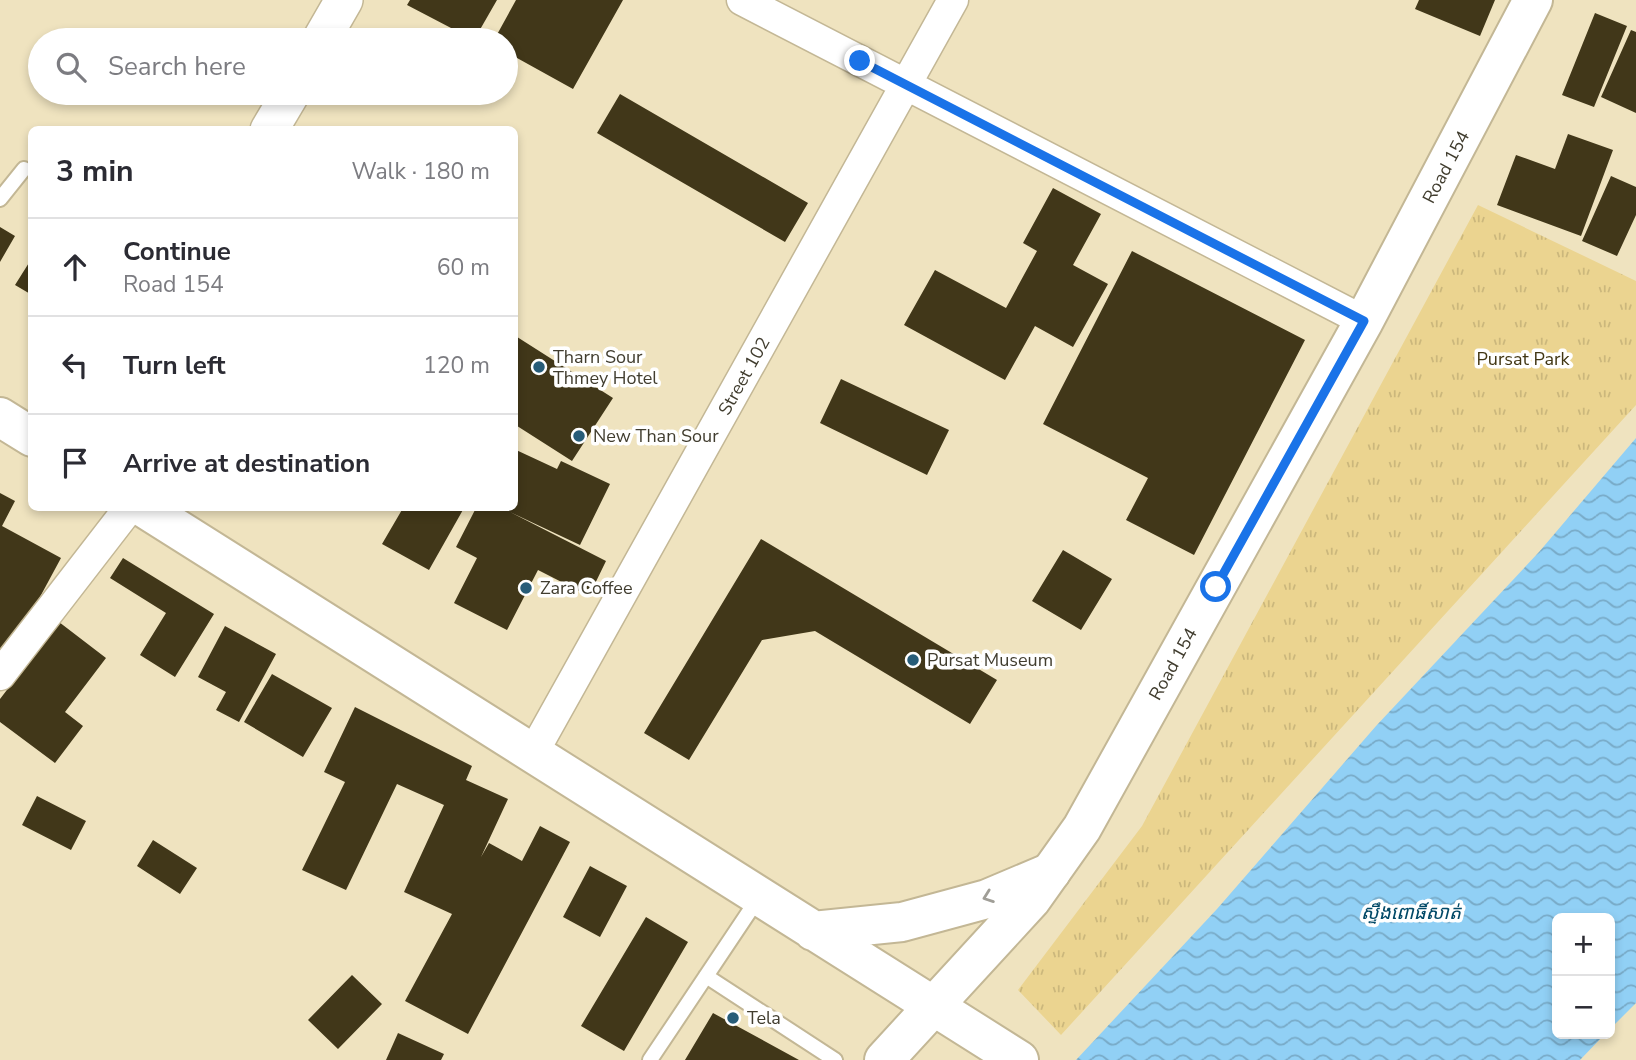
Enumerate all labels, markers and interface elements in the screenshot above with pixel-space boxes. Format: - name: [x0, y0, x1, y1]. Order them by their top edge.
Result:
- search box: [28, 28, 518, 105]
- route end: [844, 45, 875, 76]
- icon: search: [52, 48, 90, 86]
- text: Search here: [108, 49, 246, 84]
- street label: Road 154: [1417, 126, 1475, 207]
- text: 3 min: [56, 151, 134, 192]
- text: Walk · 180 m: [351, 156, 490, 187]
- text: Continue: [123, 234, 231, 269]
- icon: ahead: [56, 248, 94, 286]
- text: 60 m: [437, 252, 490, 283]
- text: Road 154: [123, 269, 224, 300]
- street label: Street 102: [713, 333, 775, 419]
- place label: Tharn Sour Thmey Hotel: [553, 345, 658, 390]
- icon: left: [56, 346, 94, 384]
- park label: Pursat Park: [1477, 347, 1570, 371]
- text: Turn left: [123, 348, 226, 383]
- text: 120 m: [423, 350, 490, 381]
- marker: Tharn Sour Thmey Hotel: [531, 359, 547, 375]
- place label: New Than Sour: [593, 424, 719, 448]
- marker: New Than Sour: [571, 428, 587, 444]
- icon: arrive: [56, 444, 94, 482]
- text: Arrive at destination: [123, 446, 370, 481]
- route start: [1200, 571, 1231, 602]
- place label: Zara Coffee: [540, 576, 632, 600]
- marker: Zara Coffee: [518, 580, 534, 596]
- street label: Road 154: [1143, 624, 1203, 704]
- place label: Pursat Museum: [927, 648, 1053, 672]
- marker: Pursat Museum: [905, 652, 921, 668]
- one-way arrow: [983, 889, 995, 903]
- water label: ស្ទឹងពោធិ៍សាត់: [1361, 900, 1462, 926]
- map controls: [1552, 913, 1615, 1039]
- button: +: [1552, 913, 1615, 976]
- button: −: [1552, 976, 1615, 1039]
- place label: Tela: [747, 1006, 781, 1030]
- marker: Tela: [725, 1010, 741, 1026]

